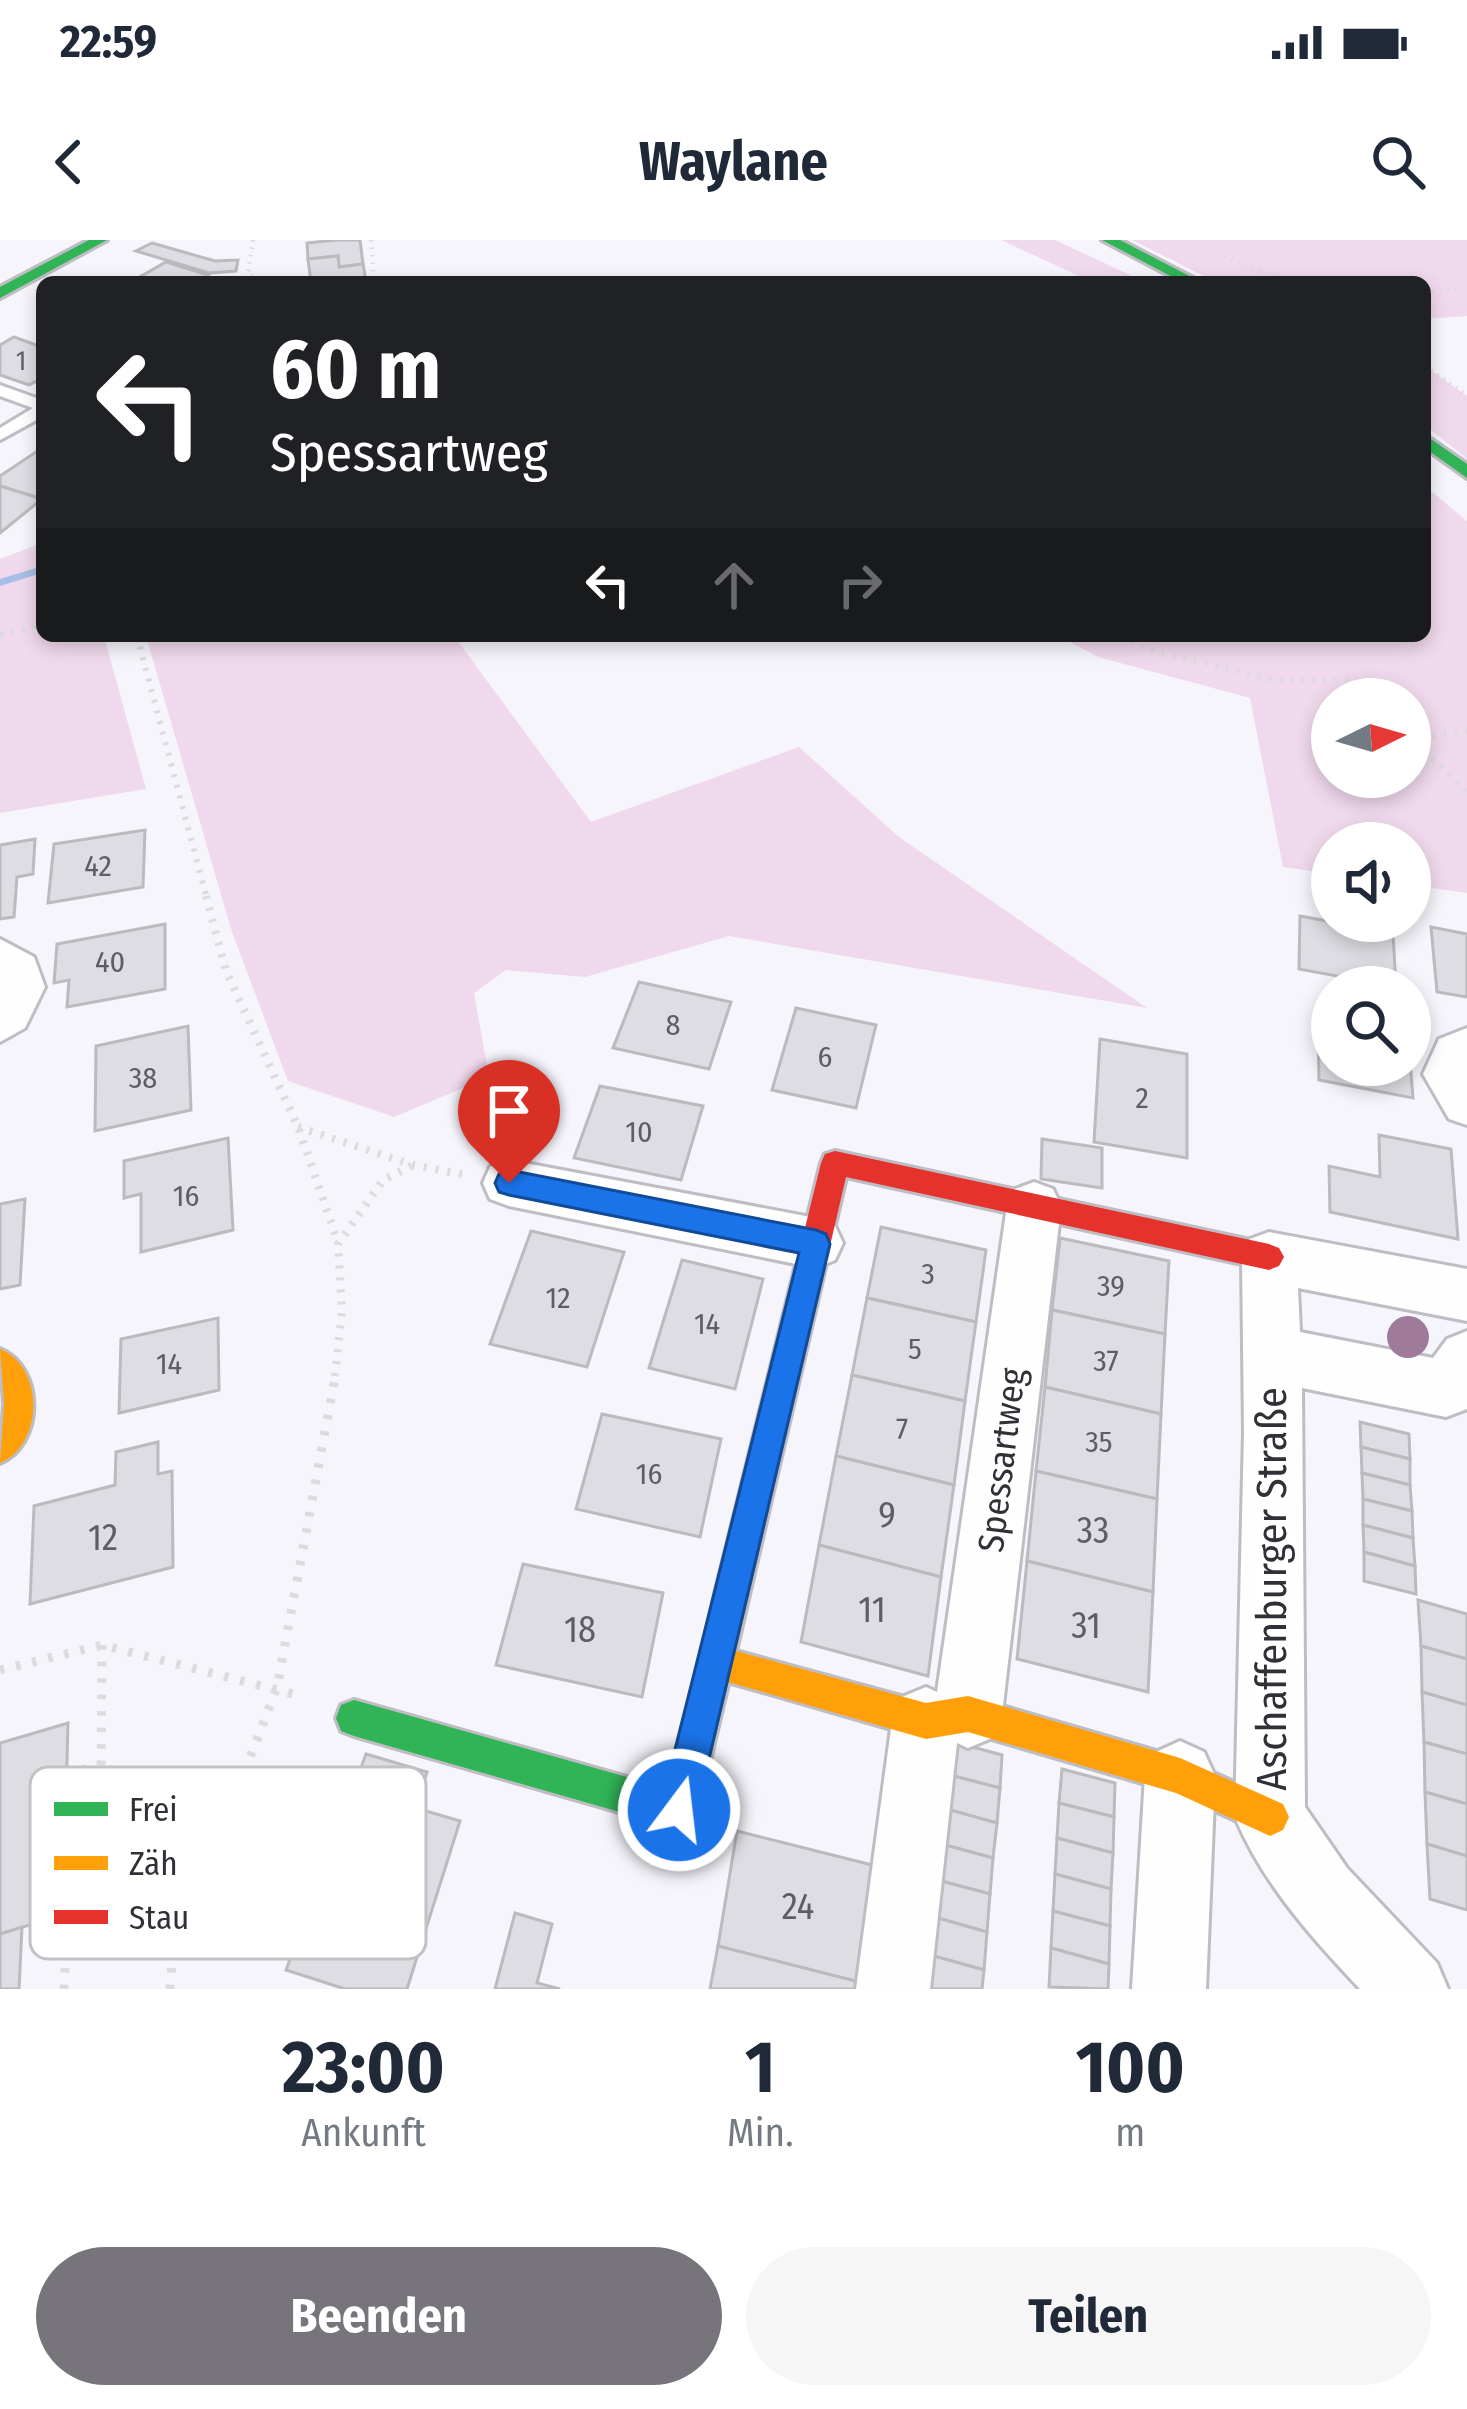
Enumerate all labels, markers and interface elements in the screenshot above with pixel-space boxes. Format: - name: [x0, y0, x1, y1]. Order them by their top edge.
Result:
- text: 22:59: [60, 15, 157, 69]
- icon: back: [36, 129, 102, 195]
- icon: search: [1365, 129, 1431, 195]
- text: Waylane: [639, 130, 828, 194]
- text: 60 m: [270, 319, 441, 420]
- icon: left: [72, 324, 228, 480]
- house number: 1: [16, 345, 26, 377]
- text: Spessartweg: [270, 421, 548, 485]
- icon: left: [575, 552, 641, 618]
- icon: ahead: [701, 552, 767, 618]
- icon: right: [827, 552, 893, 618]
- north arrow: [1311, 678, 1431, 798]
- map controls: [1311, 678, 1431, 1086]
- button: sound: [1311, 822, 1431, 942]
- house number: 42: [84, 848, 112, 884]
- house number: 40: [95, 944, 125, 980]
- button: search: [1311, 966, 1431, 1086]
- house number: 8: [666, 1007, 681, 1043]
- house number: 6: [818, 1039, 832, 1075]
- house number: 38: [129, 1060, 157, 1096]
- pin: [458, 1060, 560, 1183]
- icon: arrive: [476, 1078, 542, 1144]
- house number: 2: [1135, 1080, 1149, 1116]
- house number: 10: [625, 1114, 653, 1150]
- house number: 16: [173, 1178, 199, 1214]
- house number: 3: [921, 1256, 935, 1292]
- house number: 39: [1097, 1268, 1125, 1304]
- house number: 12: [546, 1280, 570, 1316]
- house number: 14: [694, 1306, 720, 1342]
- house number: 5: [908, 1331, 922, 1367]
- house number: 37: [1093, 1343, 1119, 1379]
- house number: 14: [156, 1346, 182, 1382]
- street label: Spessartweg: [969, 1365, 1035, 1555]
- street label: Aschaffenburger Straße: [1247, 1387, 1297, 1791]
- house number: 7: [896, 1411, 908, 1447]
- house number: 35: [1085, 1424, 1113, 1460]
- house number: 16: [636, 1456, 662, 1492]
- house number: 9: [878, 1494, 896, 1538]
- house number: 33: [1077, 1509, 1109, 1553]
- house number: 12: [88, 1516, 118, 1560]
- house number: 11: [858, 1588, 886, 1632]
- house number: 31: [1071, 1604, 1101, 1648]
- house number: 18: [564, 1608, 596, 1652]
- position arrow: [616, 1747, 742, 1873]
- legend: [30, 1767, 426, 1959]
- text: Frei: [129, 1790, 178, 1830]
- text: Zäh: [129, 1844, 178, 1884]
- house number: 24: [782, 1885, 814, 1929]
- text: Stau: [129, 1898, 189, 1938]
- text: 23:00: [282, 2025, 445, 2111]
- text: 1: [745, 2025, 775, 2111]
- text: 100: [1076, 2025, 1185, 2111]
- text: Ankunft: [301, 2110, 426, 2156]
- text: Min.: [727, 2110, 793, 2156]
- text: m: [1115, 2110, 1145, 2156]
- button: Beenden: [36, 2247, 722, 2385]
- button: Teilen: [746, 2247, 1431, 2385]

